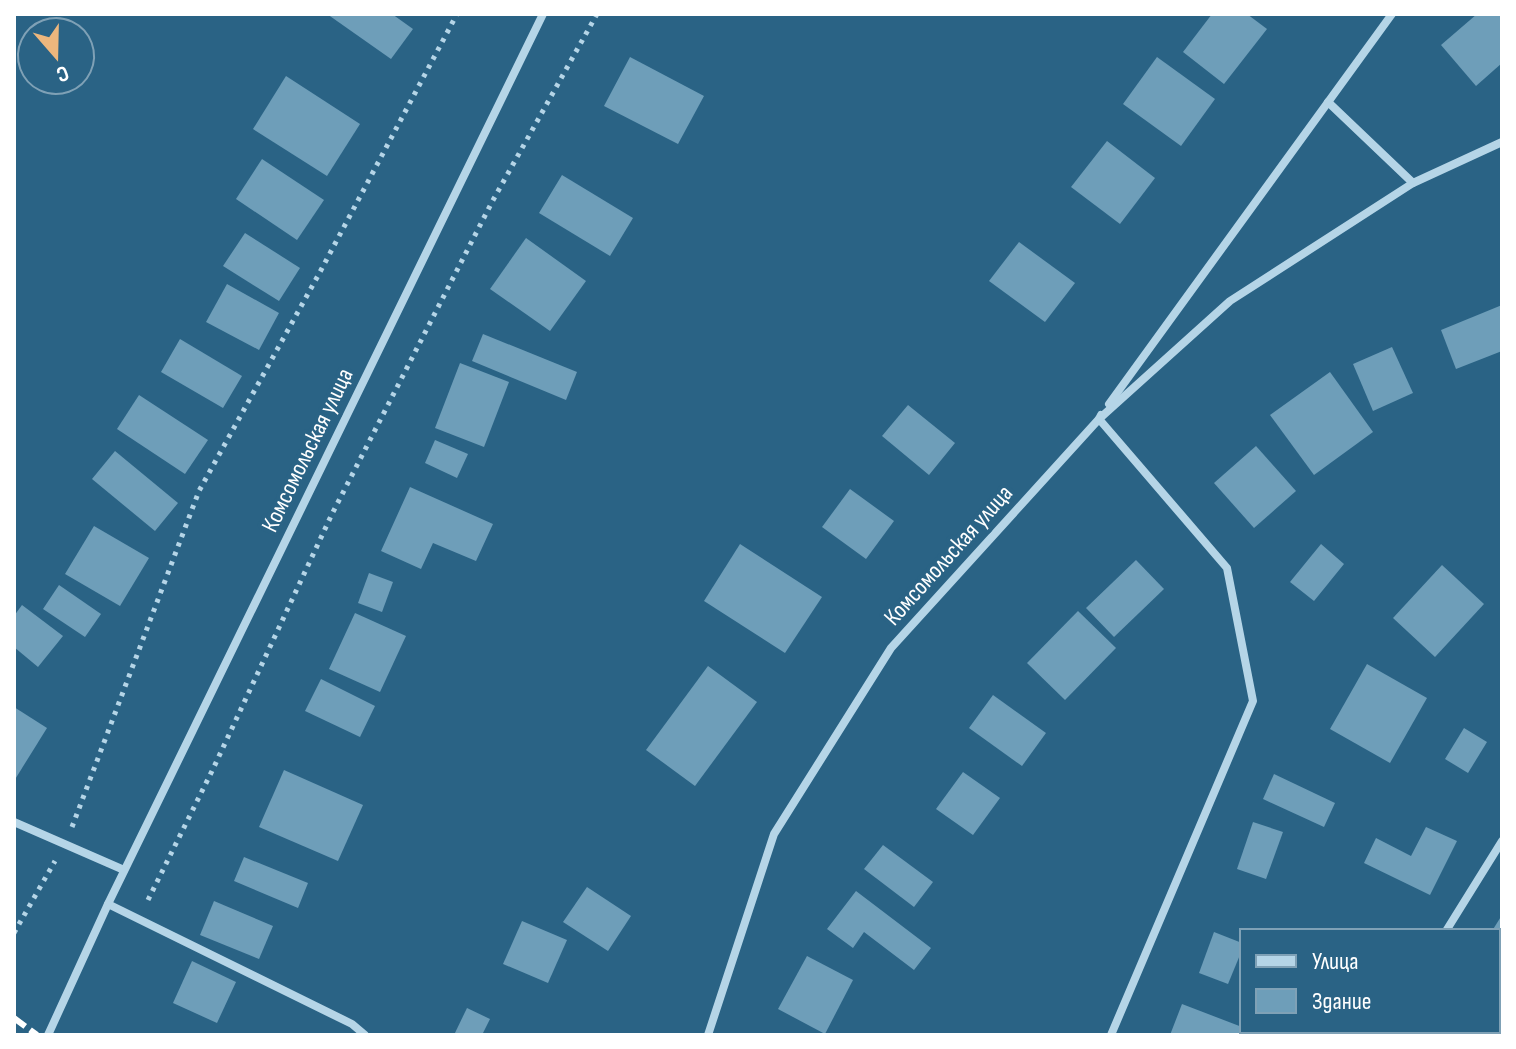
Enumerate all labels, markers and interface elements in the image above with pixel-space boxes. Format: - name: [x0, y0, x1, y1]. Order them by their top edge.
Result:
- north arrow: [16, 16, 96, 96]
- text: С: [52, 59, 72, 88]
- street label: Комсомольская улица: [255, 364, 360, 537]
- street label: Комсомольская улица: [878, 479, 1019, 631]
- legend: [1240, 929, 1500, 1033]
- text: Улица: [1312, 947, 1358, 976]
- text: Здание: [1312, 987, 1371, 1016]

